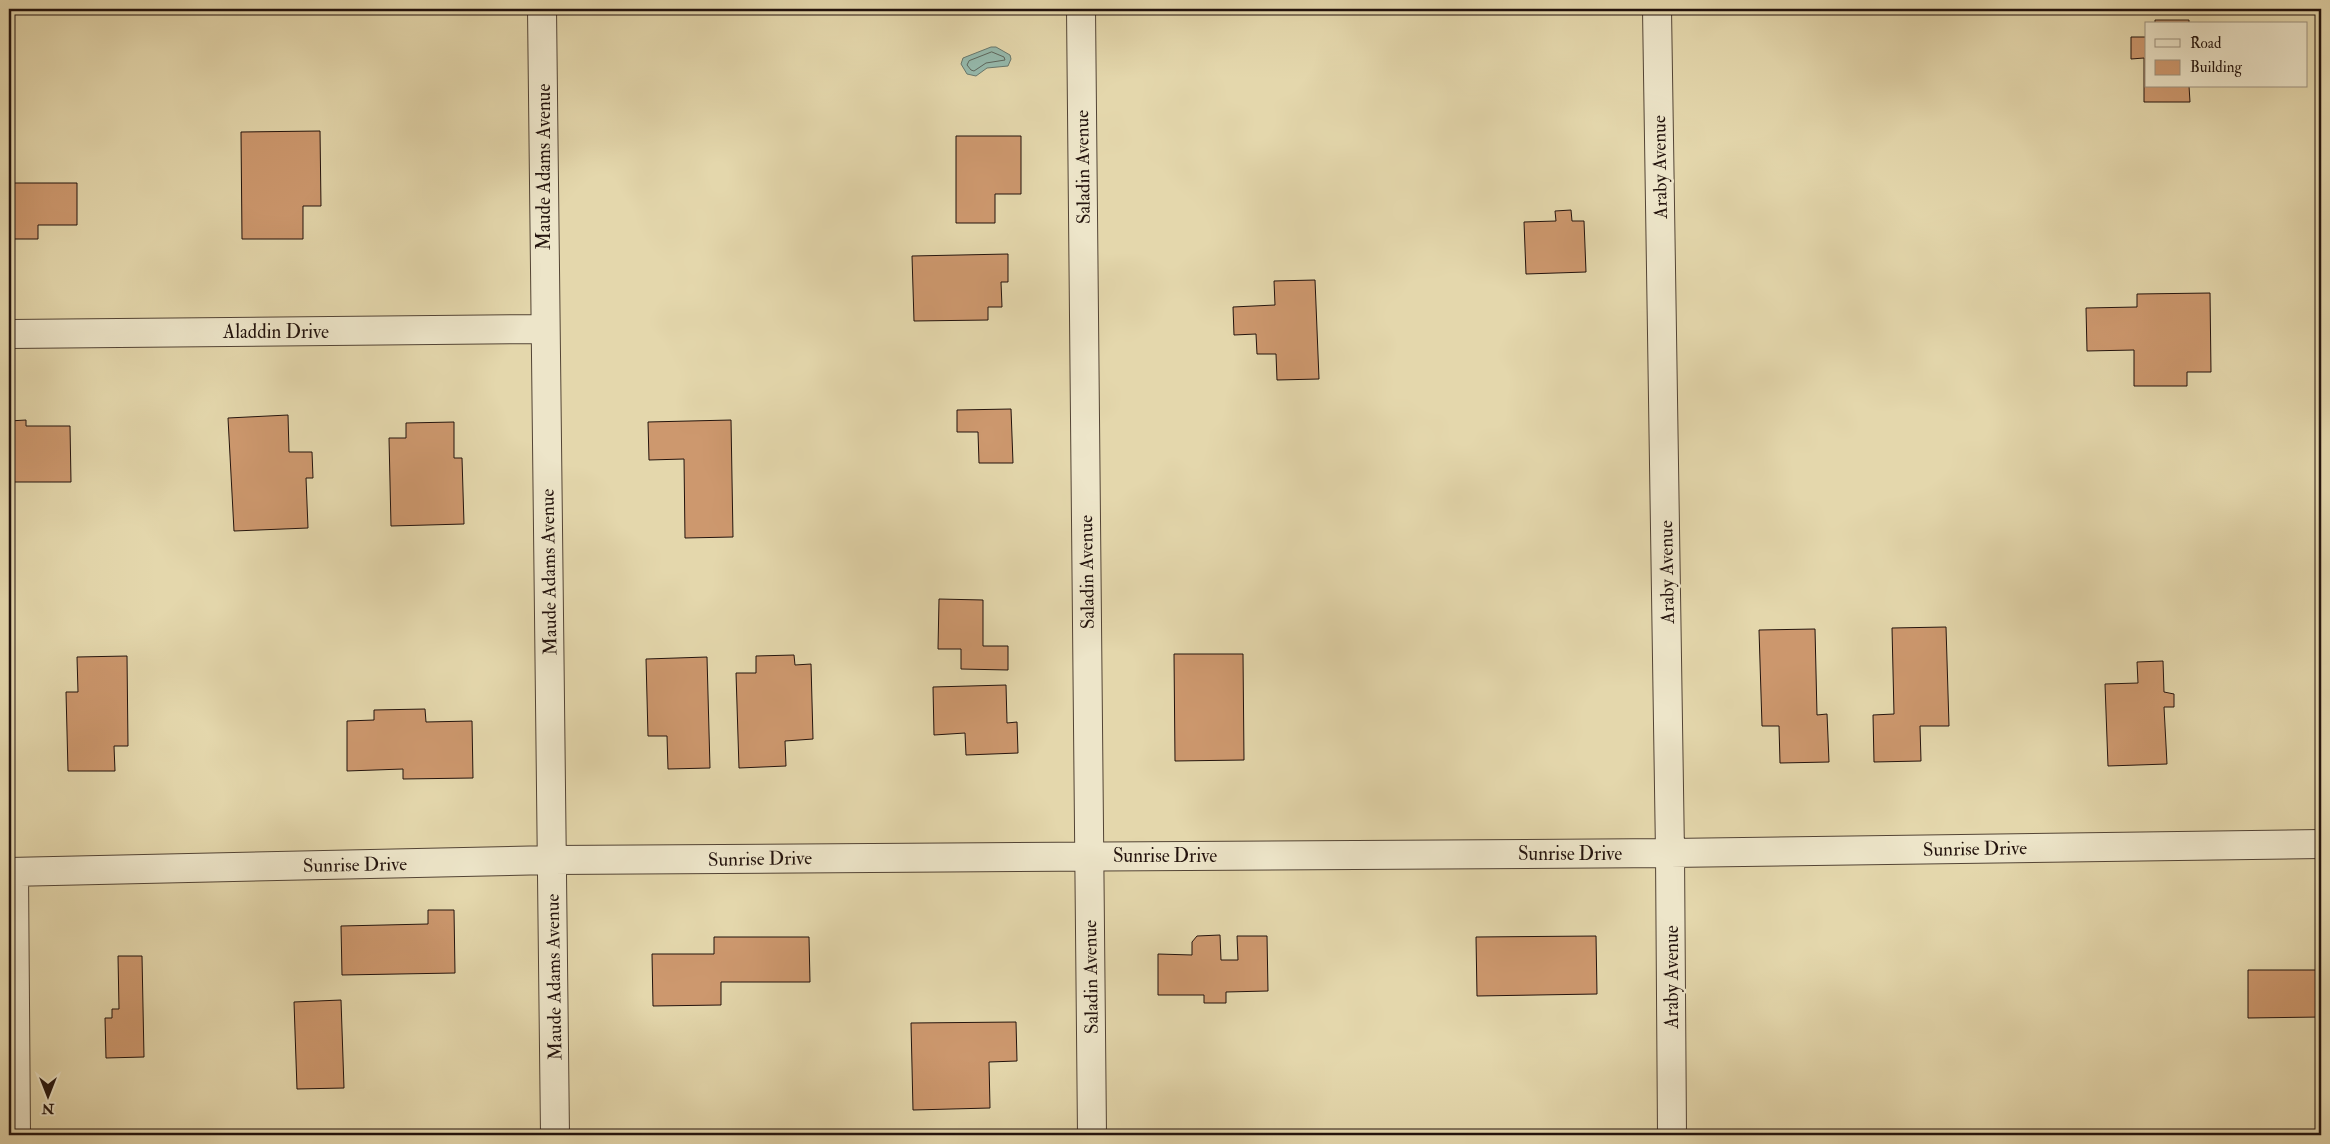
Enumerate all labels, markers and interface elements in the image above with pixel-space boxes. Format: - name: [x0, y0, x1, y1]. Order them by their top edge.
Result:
- legend: [2145, 22, 2308, 88]
- text: Road: [2190, 34, 2222, 53]
- text: Building: [2190, 58, 2242, 77]
- street label: Maude Adams Avenue: [532, 84, 556, 250]
- street label: Saladin Avenue: [1070, 110, 1096, 224]
- street label: Araby Avenue: [1647, 115, 1673, 220]
- street label: Aladdin Drive: [222, 320, 329, 344]
- street label: Maude Adams Avenue: [536, 488, 562, 656]
- street label: Saladin Avenue: [1074, 515, 1100, 629]
- street label: Araby Avenue: [1654, 520, 1680, 625]
- street label: Sunrise Drive: [1923, 836, 2027, 862]
- street label: Sunrise Drive: [1518, 842, 1622, 866]
- street label: Sunrise Drive: [1113, 844, 1217, 868]
- street label: Sunrise Drive: [708, 846, 812, 872]
- street label: Sunrise Drive: [303, 852, 407, 878]
- street label: Maude Adams Avenue: [541, 893, 567, 1061]
- street label: Saladin Avenue: [1078, 920, 1104, 1034]
- street label: Araby Avenue: [1660, 925, 1684, 1030]
- north arrow: [22, 1072, 72, 1122]
- text: N: [41, 1100, 55, 1117]

